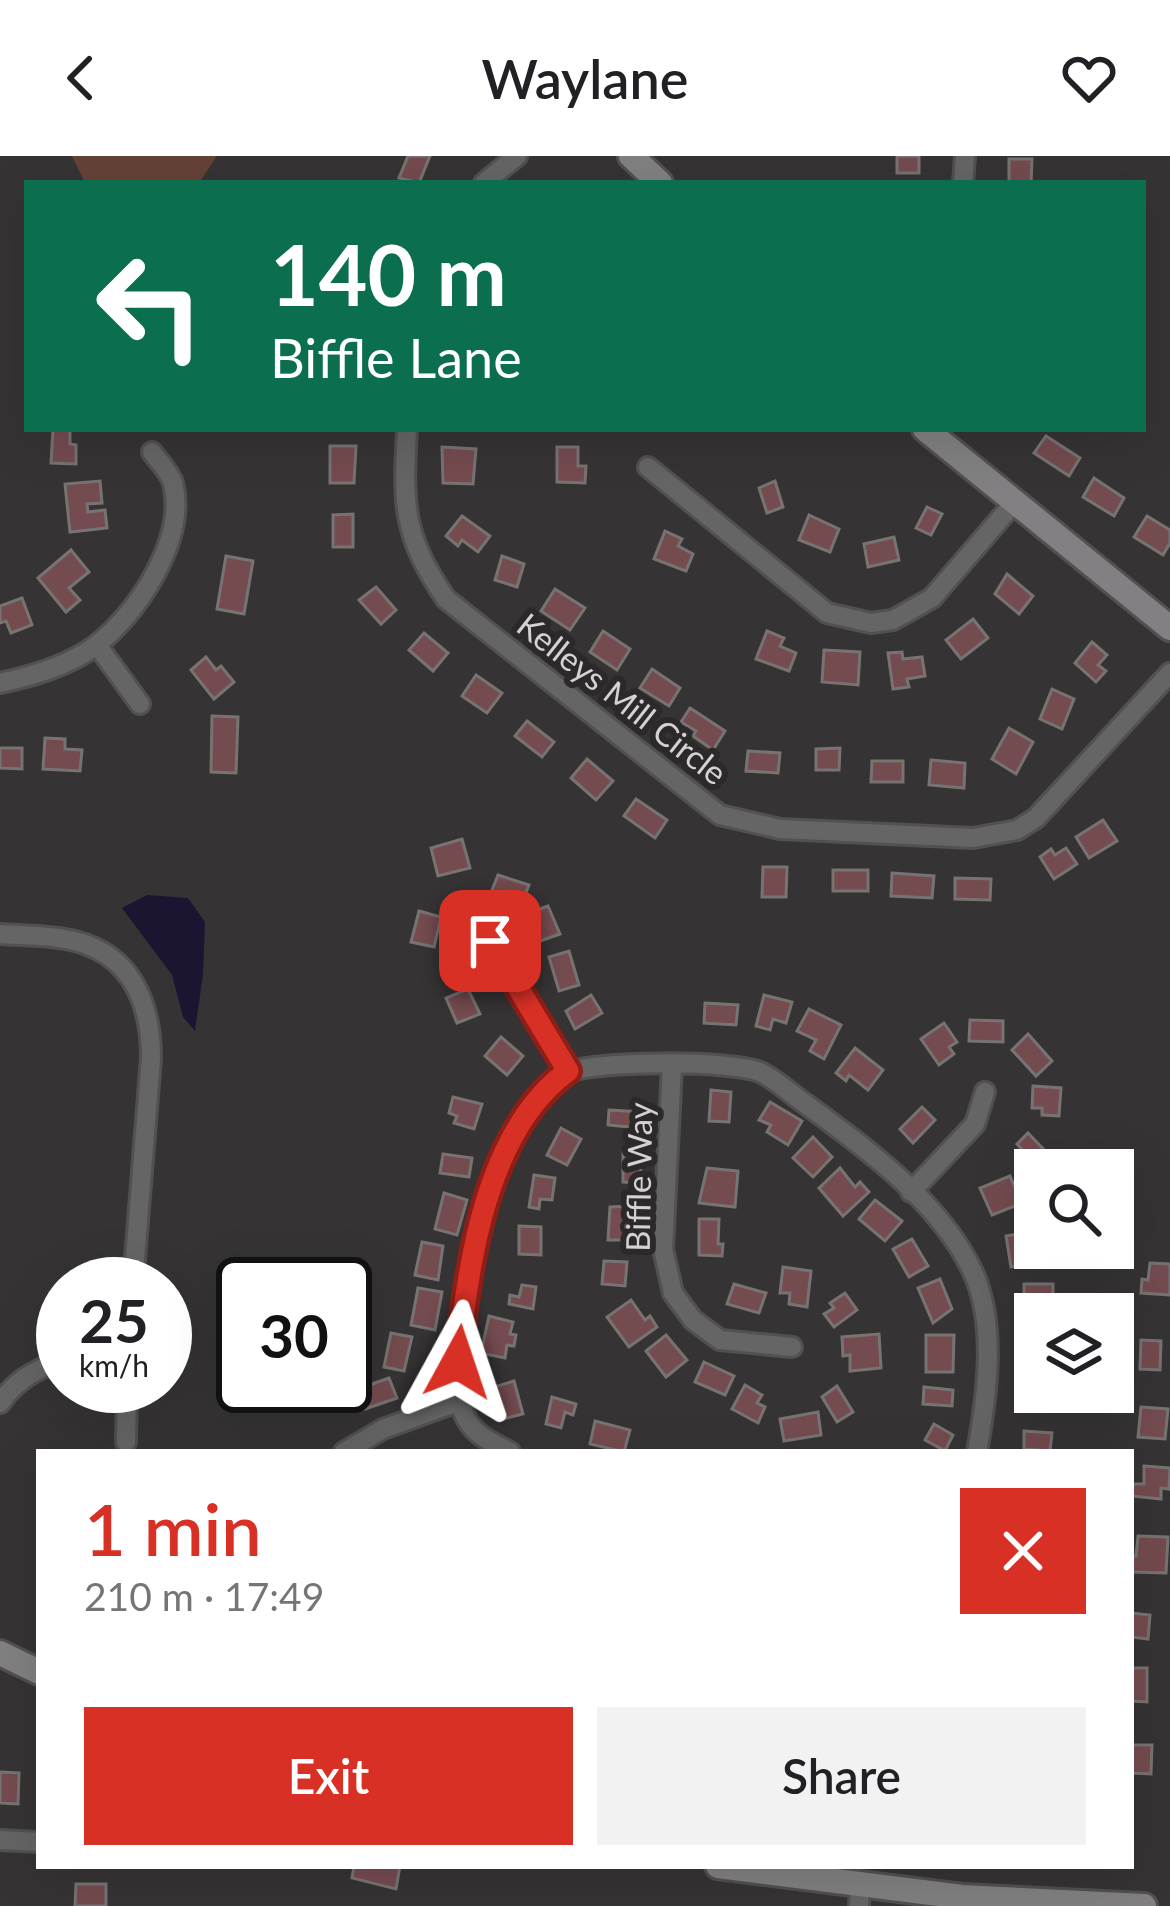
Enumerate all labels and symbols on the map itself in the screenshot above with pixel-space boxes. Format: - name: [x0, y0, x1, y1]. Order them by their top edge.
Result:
- street label: Kelleys Mill Circle: [510, 604, 735, 792]
- pin: [439, 890, 541, 992]
- street label: Biffle Way: [617, 1102, 659, 1252]
- speed limit sign: 30: [216, 1257, 372, 1413]
- position arrow: [395, 1299, 521, 1425]

